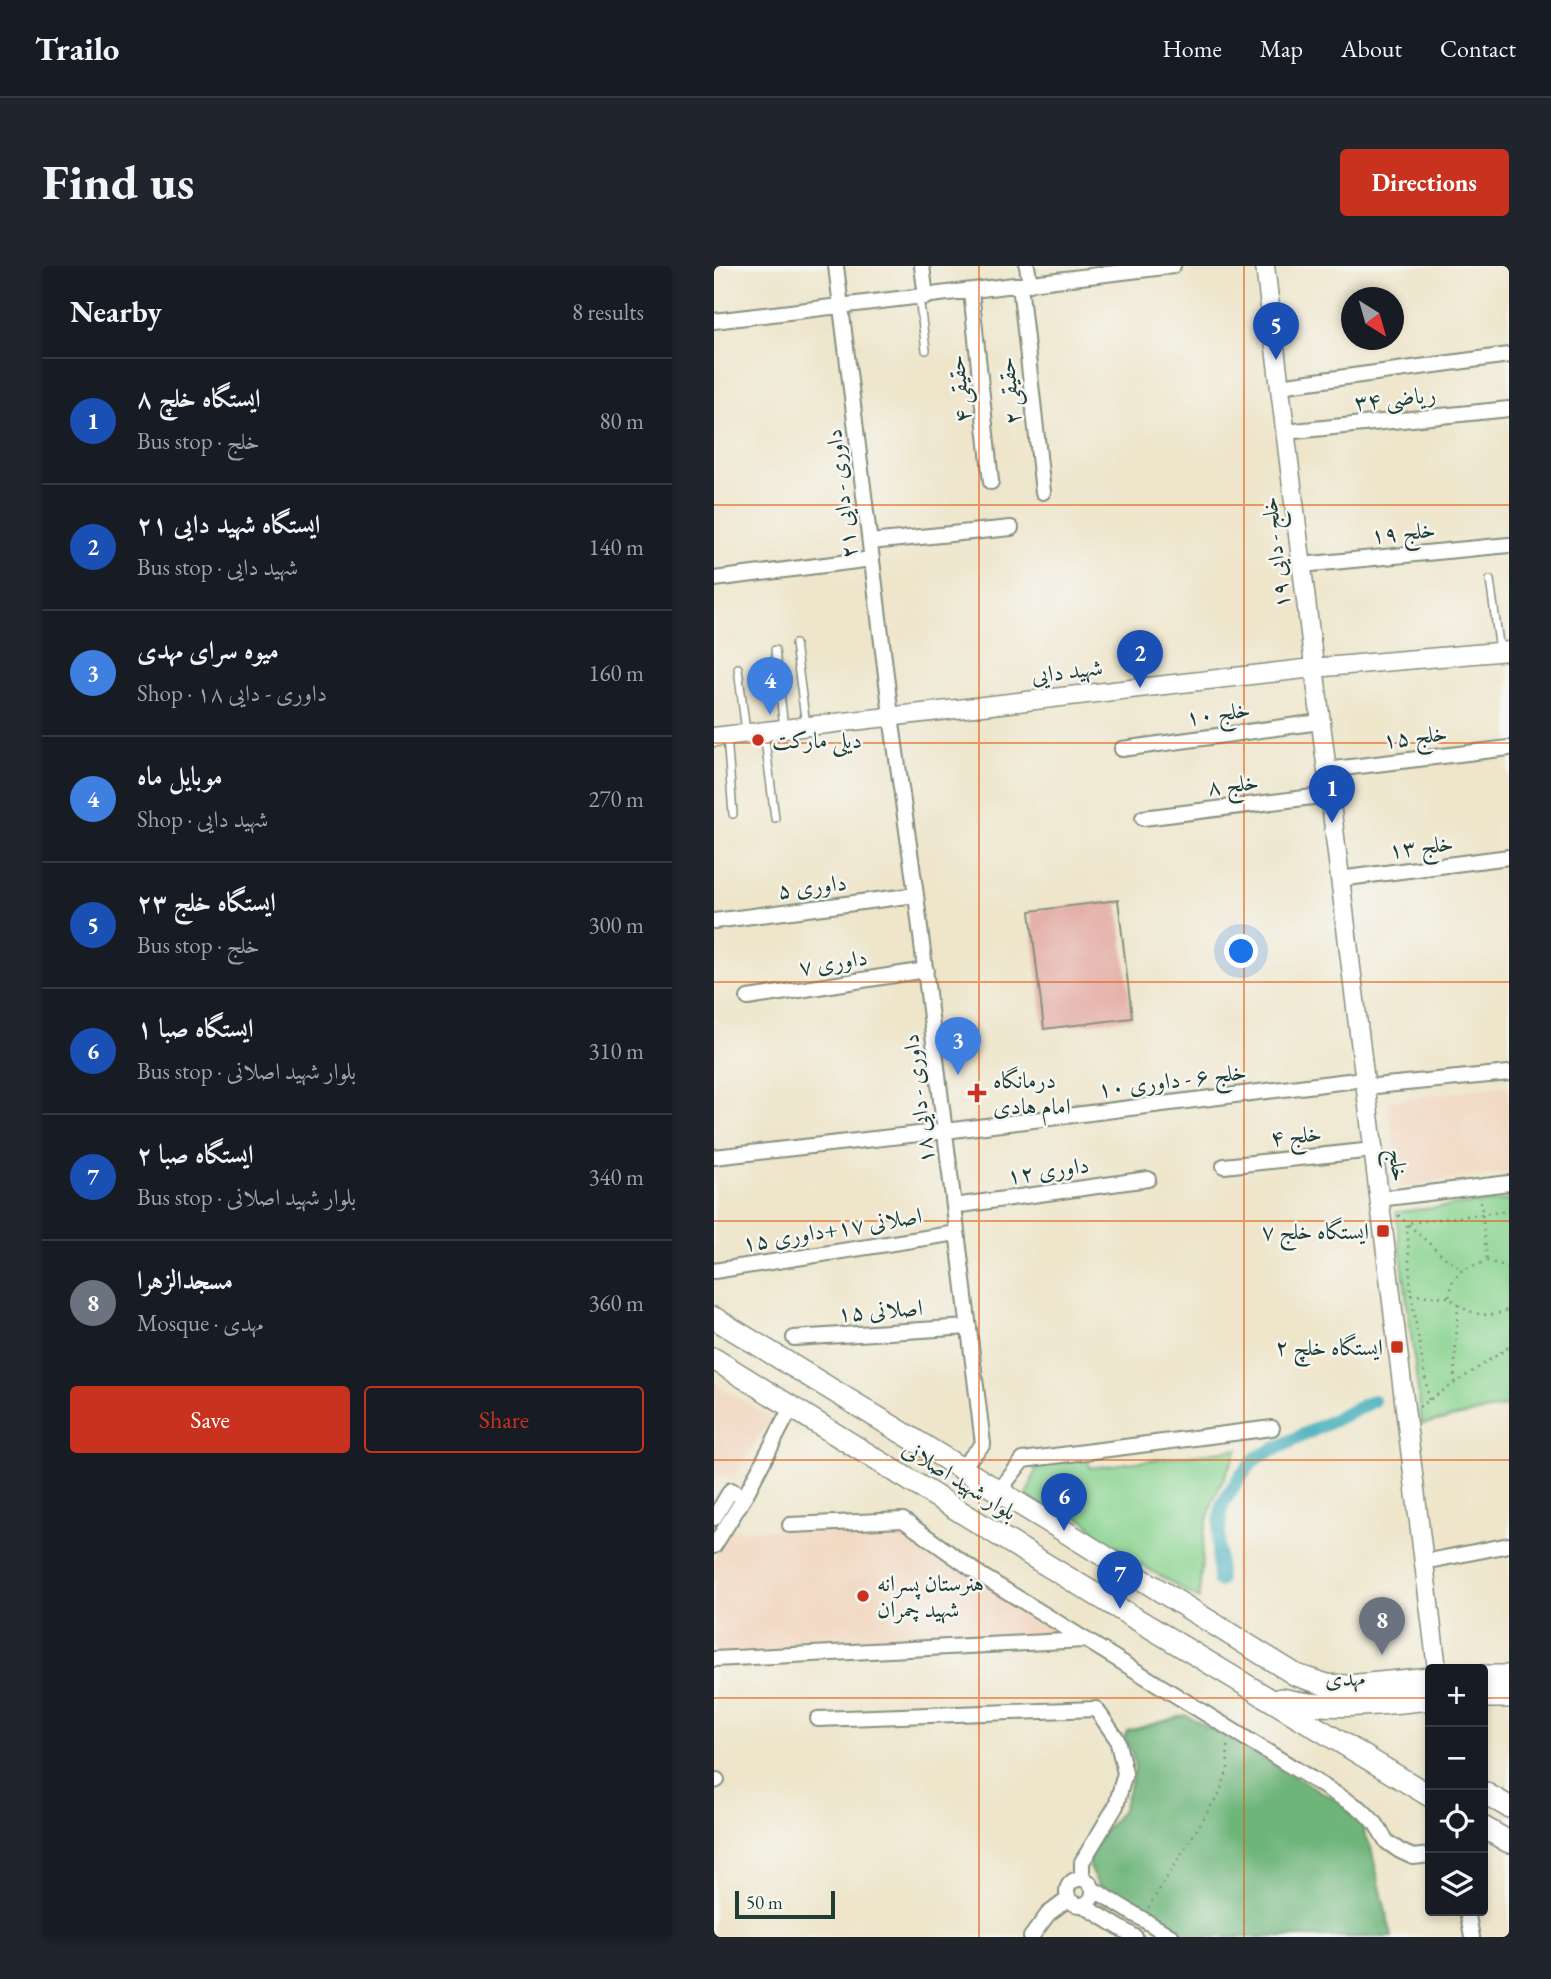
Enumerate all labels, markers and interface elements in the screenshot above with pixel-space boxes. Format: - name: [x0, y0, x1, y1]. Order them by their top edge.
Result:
- text: Trailo: [35, 27, 119, 70]
- text: Home: [1162, 33, 1222, 64]
- text: Map: [1260, 33, 1303, 64]
- text: About: [1341, 33, 1402, 64]
- text: Contact: [1440, 33, 1516, 64]
- button: Directions: [1340, 149, 1509, 216]
- text: Find us: [42, 150, 194, 214]
- north arrow: [1341, 287, 1404, 350]
- text: Nearby: [70, 292, 162, 331]
- text: 8 results: [572, 297, 644, 327]
- pin: 5: [1253, 302, 1299, 360]
- street label: حقیقی ۴: [941, 353, 979, 424]
- street label: حقیقی ۲: [991, 355, 1029, 426]
- street label: ریاضی ۳۴: [1353, 379, 1438, 419]
- text: ایستگاه خلچ ۸: [137, 381, 261, 415]
- text: 1: [87, 406, 99, 436]
- text: 80 m: [599, 406, 644, 436]
- text: Bus stop · خلج: [137, 426, 260, 456]
- street label: داوری - دایی ۲۱: [818, 427, 864, 561]
- street label: خلج - دایی ۱۹: [1253, 495, 1303, 611]
- text: ایستگاه شهید دایی ۲۱: [137, 507, 321, 541]
- street label: خلج ۱۹: [1369, 514, 1437, 556]
- text: 2: [87, 532, 99, 562]
- text: 140 m: [588, 532, 644, 562]
- text: Bus stop · شهید دایی: [137, 552, 298, 582]
- pin: 2: [1117, 630, 1163, 688]
- text: میوه سرای مهدی: [137, 633, 279, 667]
- street label: شهید دایی: [1030, 652, 1104, 690]
- pin: 4: [747, 657, 793, 715]
- text: 3: [87, 658, 99, 688]
- text: 160 m: [588, 658, 644, 688]
- text: Shop · داوری - دایی ۱۸: [137, 678, 327, 708]
- street label: خلج ۱۰: [1184, 694, 1253, 738]
- street label: خلج ۱۵: [1381, 717, 1450, 761]
- place label: دیلی مارکت: [772, 725, 862, 758]
- marker: دیلی مارکت: [750, 732, 766, 748]
- text: موبایل ماه: [137, 759, 223, 793]
- pin: 1: [1309, 765, 1355, 823]
- street label: خلج ۸: [1206, 766, 1261, 808]
- text: 4: [87, 784, 99, 814]
- text: 270 m: [588, 784, 644, 814]
- text: Shop · شهید دایی: [137, 804, 268, 834]
- street label: خلج ۱۳: [1387, 827, 1456, 871]
- street label: داوری ۵: [776, 867, 848, 905]
- text: ایستگاه خلج ۲۳: [137, 885, 276, 919]
- text: 5: [87, 910, 99, 940]
- text: 300 m: [588, 910, 644, 940]
- text: Bus stop · خلج: [137, 930, 260, 960]
- your location: [1224, 934, 1258, 968]
- street label: داوری ۷: [796, 942, 870, 982]
- text: ایستگاه صبا ۱: [137, 1011, 254, 1045]
- pin: 3: [935, 1017, 981, 1075]
- street label: داوری - دایی ۱۸: [895, 1032, 941, 1166]
- text: 6: [87, 1036, 99, 1066]
- text: 310 m: [588, 1036, 644, 1066]
- text: Bus stop · بلوار شهید اصلانی: [137, 1056, 356, 1086]
- street label: خلج ۶ - داوری ۱۰: [1096, 1056, 1249, 1110]
- place label: درمانگاه امام هادی: [993, 1065, 1071, 1126]
- marker: درمانگاه امام هادی: [967, 1083, 987, 1103]
- street label: خلج ۴: [1269, 1117, 1324, 1159]
- text: ایستگاه صبا ۲: [137, 1137, 254, 1171]
- street label: خلج: [1376, 1147, 1416, 1184]
- street label: داوری ۱۲: [1005, 1149, 1091, 1191]
- text: 7: [87, 1162, 99, 1192]
- text: 340 m: [588, 1162, 644, 1192]
- text: Bus stop · بلوار شهید اصلانی: [137, 1182, 356, 1212]
- street label: اصلانی ۱۷+داوری ۱۵: [740, 1200, 924, 1258]
- place label: ایستگاه خلج ۷: [1261, 1216, 1369, 1252]
- marker: ایستگاه خلج ۷: [1375, 1223, 1391, 1239]
- text: مسجدالزهرا: [137, 1263, 233, 1297]
- text: 8: [87, 1288, 99, 1318]
- text: 360 m: [588, 1288, 644, 1318]
- street label: اصلانی ۱۵: [836, 1292, 924, 1328]
- text: Mosque · مهدی: [137, 1308, 264, 1338]
- place label: ایستگاه خلچ ۲: [1275, 1332, 1383, 1368]
- marker: ایستگاه خلچ ۲: [1389, 1339, 1405, 1355]
- button: Save: [70, 1386, 350, 1453]
- button: Share: [364, 1386, 644, 1453]
- street label: بلوار شهید اصلانی: [897, 1433, 1023, 1527]
- pin: 6: [1041, 1473, 1087, 1531]
- pin: 7: [1097, 1551, 1143, 1609]
- place label: هنرستان پسرانه شهید چمران: [877, 1568, 984, 1624]
- marker: هنرستان پسرانه شهید چمران: [855, 1588, 871, 1604]
- pin: 8: [1359, 1597, 1405, 1655]
- street label: مهدی: [1324, 1663, 1366, 1693]
- map controls: [1425, 1664, 1488, 1916]
- button: +: [1425, 1664, 1488, 1727]
- button: −: [1425, 1727, 1488, 1790]
- button: locate: [1425, 1790, 1488, 1853]
- button: layers: [1425, 1853, 1488, 1916]
- scale bar: [735, 1888, 835, 1920]
- text: 50 m: [746, 1890, 783, 1915]

